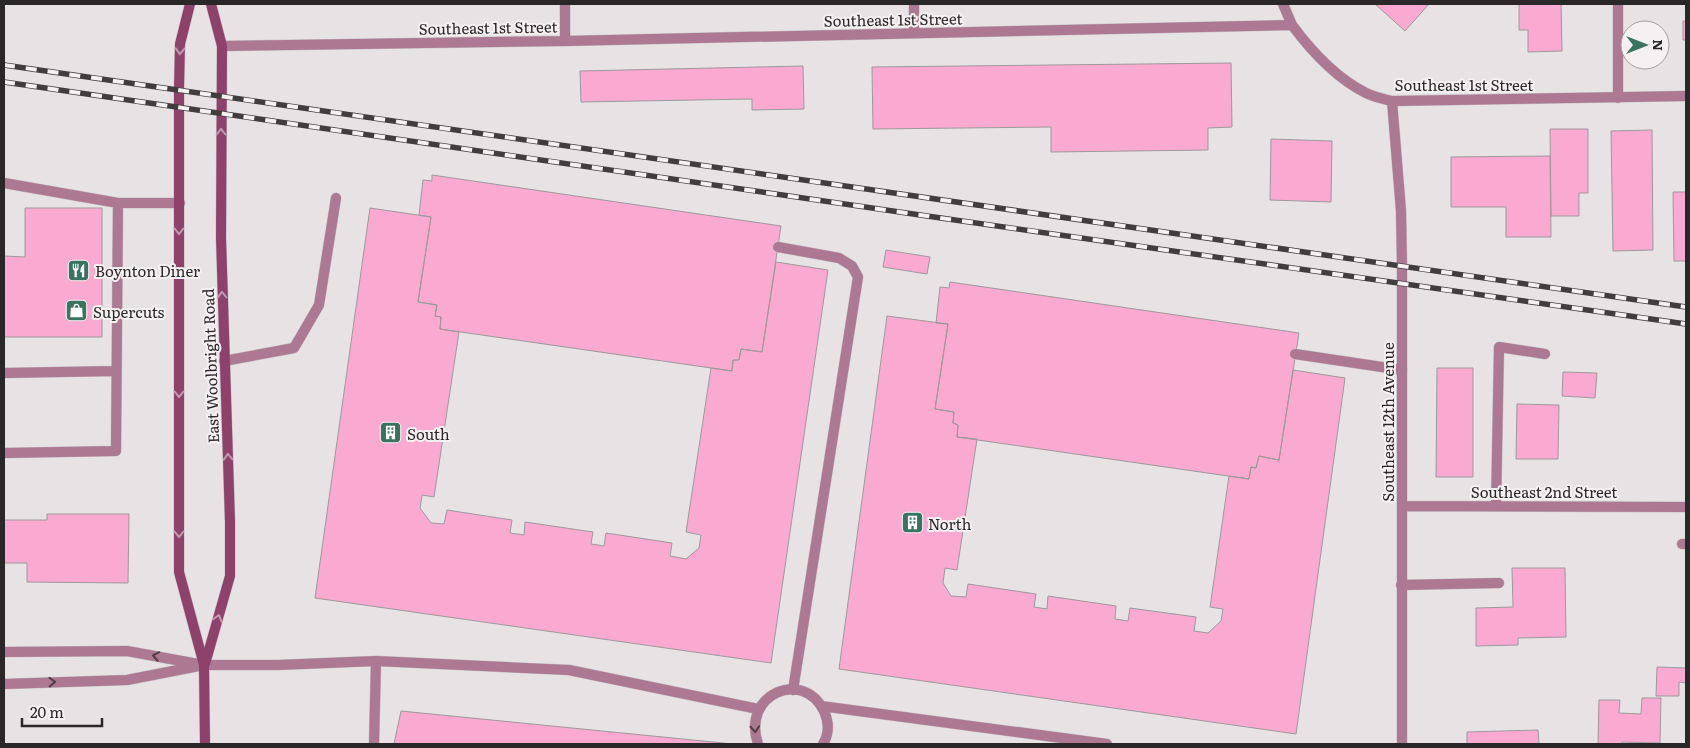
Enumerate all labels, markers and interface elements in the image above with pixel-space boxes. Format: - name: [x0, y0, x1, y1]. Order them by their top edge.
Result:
- street label: Southeast 1st Street: [823, 6, 963, 32]
- street label: Southeast 1st Street: [418, 14, 558, 40]
- north arrow: [1620, 20, 1670, 70]
- text: N: [1649, 39, 1669, 51]
- one-way arrow: [174, 48, 185, 56]
- street label: Southeast 1st Street: [1395, 73, 1533, 96]
- one-way arrow: [216, 128, 226, 136]
- one-way arrow: [174, 228, 184, 236]
- restaurant icon: Boynton Diner: [67, 258, 91, 282]
- place label: Boynton Diner: [95, 259, 200, 282]
- street label: East Woolbright Road: [196, 288, 224, 444]
- one-way arrow: [217, 291, 228, 299]
- shop icon: Supercuts: [65, 299, 89, 323]
- place label: Supercuts: [93, 300, 164, 323]
- street label: Southeast 12th Avenue: [1376, 342, 1399, 502]
- one-way arrow: [174, 390, 184, 398]
- building icon: South: [379, 421, 403, 445]
- place label: South: [407, 422, 450, 445]
- one-way arrow: [223, 453, 234, 461]
- street label: Southeast 2nd Street: [1471, 480, 1617, 503]
- building icon: North: [900, 511, 924, 535]
- place label: North: [928, 512, 972, 535]
- one-way arrow: [174, 531, 184, 539]
- one-way arrow: [212, 614, 222, 623]
- one-way arrow: [152, 651, 161, 662]
- one-way arrow: [49, 677, 57, 687]
- scale bar: [22, 696, 102, 728]
- text: 20 m: [30, 700, 64, 723]
- one-way arrow: [750, 725, 761, 733]

